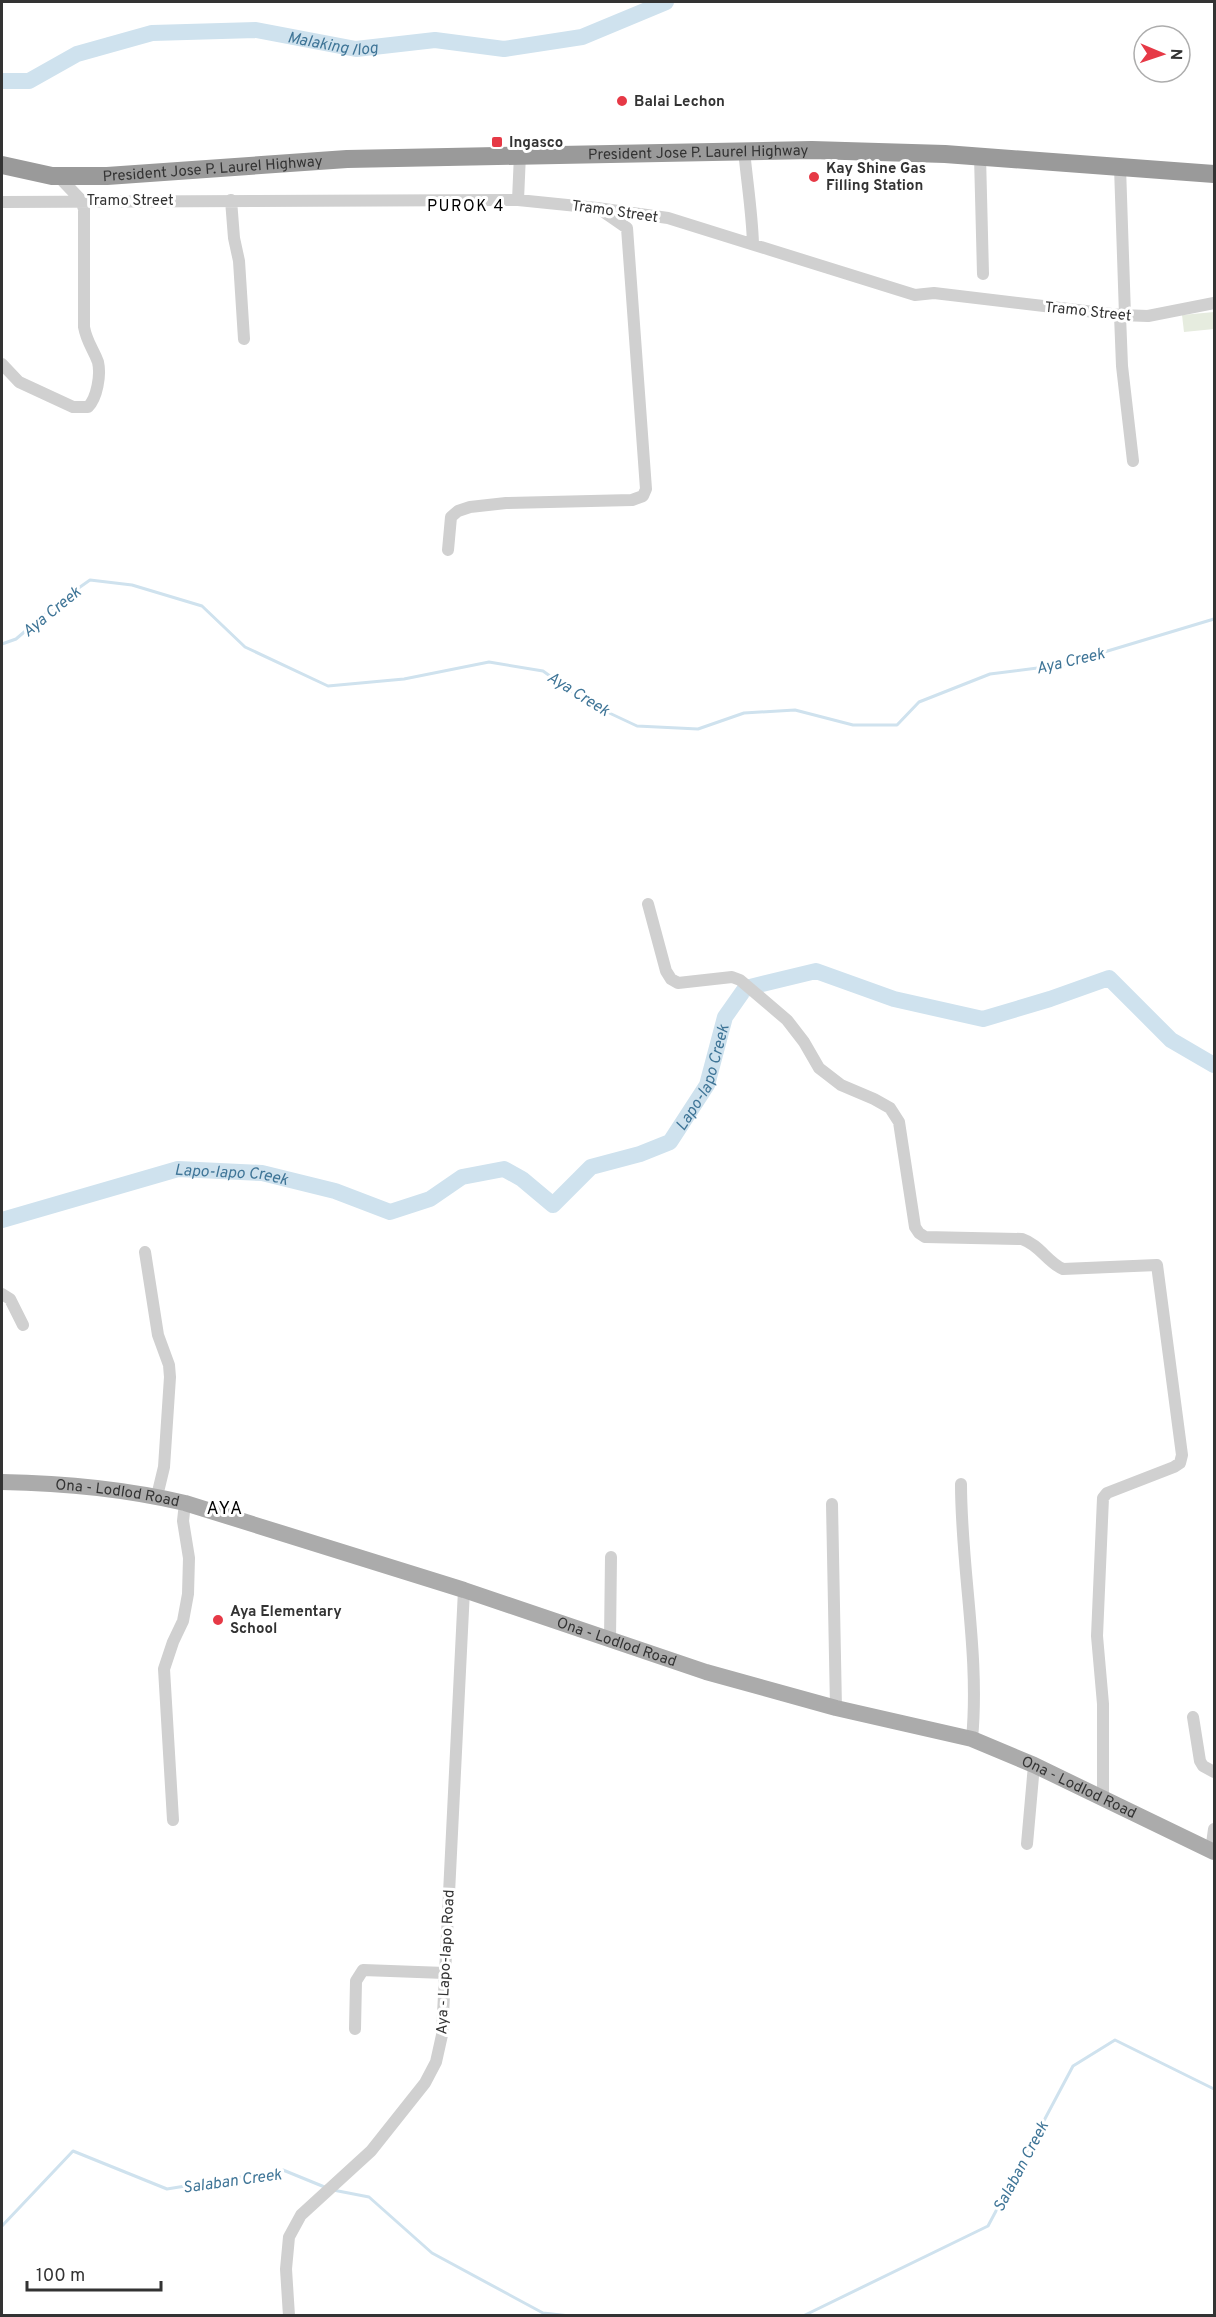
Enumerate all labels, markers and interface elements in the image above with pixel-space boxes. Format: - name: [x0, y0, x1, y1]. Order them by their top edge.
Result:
- north arrow: [1132, 24, 1192, 84]
- water label: Malaking Ilog: [286, 28, 379, 61]
- text: N: [1165, 48, 1185, 61]
- place label: Balai Lechon: [634, 93, 725, 112]
- marker: Balai Lechon: [615, 94, 629, 108]
- place label: Ingasco: [509, 134, 563, 153]
- marker: Ingasco: [490, 135, 504, 149]
- street label: President Jose P. Laurel Highway: [588, 142, 809, 165]
- street label: President Jose P. Laurel Highway: [102, 153, 323, 187]
- place label: Kay Shine Gas Filling Station: [826, 160, 926, 196]
- marker: Kay Shine Gas Filling Station: [807, 170, 821, 184]
- street label: Tramo Street: [86, 192, 174, 211]
- district label: PUROK 4: [427, 197, 505, 217]
- street label: Tramo Street: [570, 197, 659, 228]
- street label: Tramo Street: [1044, 298, 1132, 326]
- water label: Aya Creek: [19, 582, 86, 642]
- water label: Aya Creek: [1034, 644, 1107, 680]
- water label: Aya Creek: [543, 668, 614, 722]
- water label: Lapo-lapo Creek: [672, 1022, 735, 1135]
- water label: Lapo-lapo Creek: [174, 1161, 291, 1191]
- street label: Ona - Lodlod Road: [55, 1476, 181, 1512]
- district label: AYA: [206, 1498, 244, 1521]
- place label: Aya Elementary School: [230, 1603, 342, 1639]
- marker: Aya Elementary School: [211, 1613, 225, 1627]
- street label: Ona - Lodlod Road: [554, 1614, 679, 1672]
- street label: Ona - Lodlod Road: [1018, 1753, 1139, 1824]
- street label: Aya - Lapo-lapo Road: [433, 1889, 460, 2035]
- water label: Salaban Creek: [990, 2118, 1054, 2216]
- water label: Salaban Creek: [182, 2165, 284, 2199]
- scale bar: [27, 2254, 160, 2292]
- text: 100 m: [36, 2265, 85, 2288]

